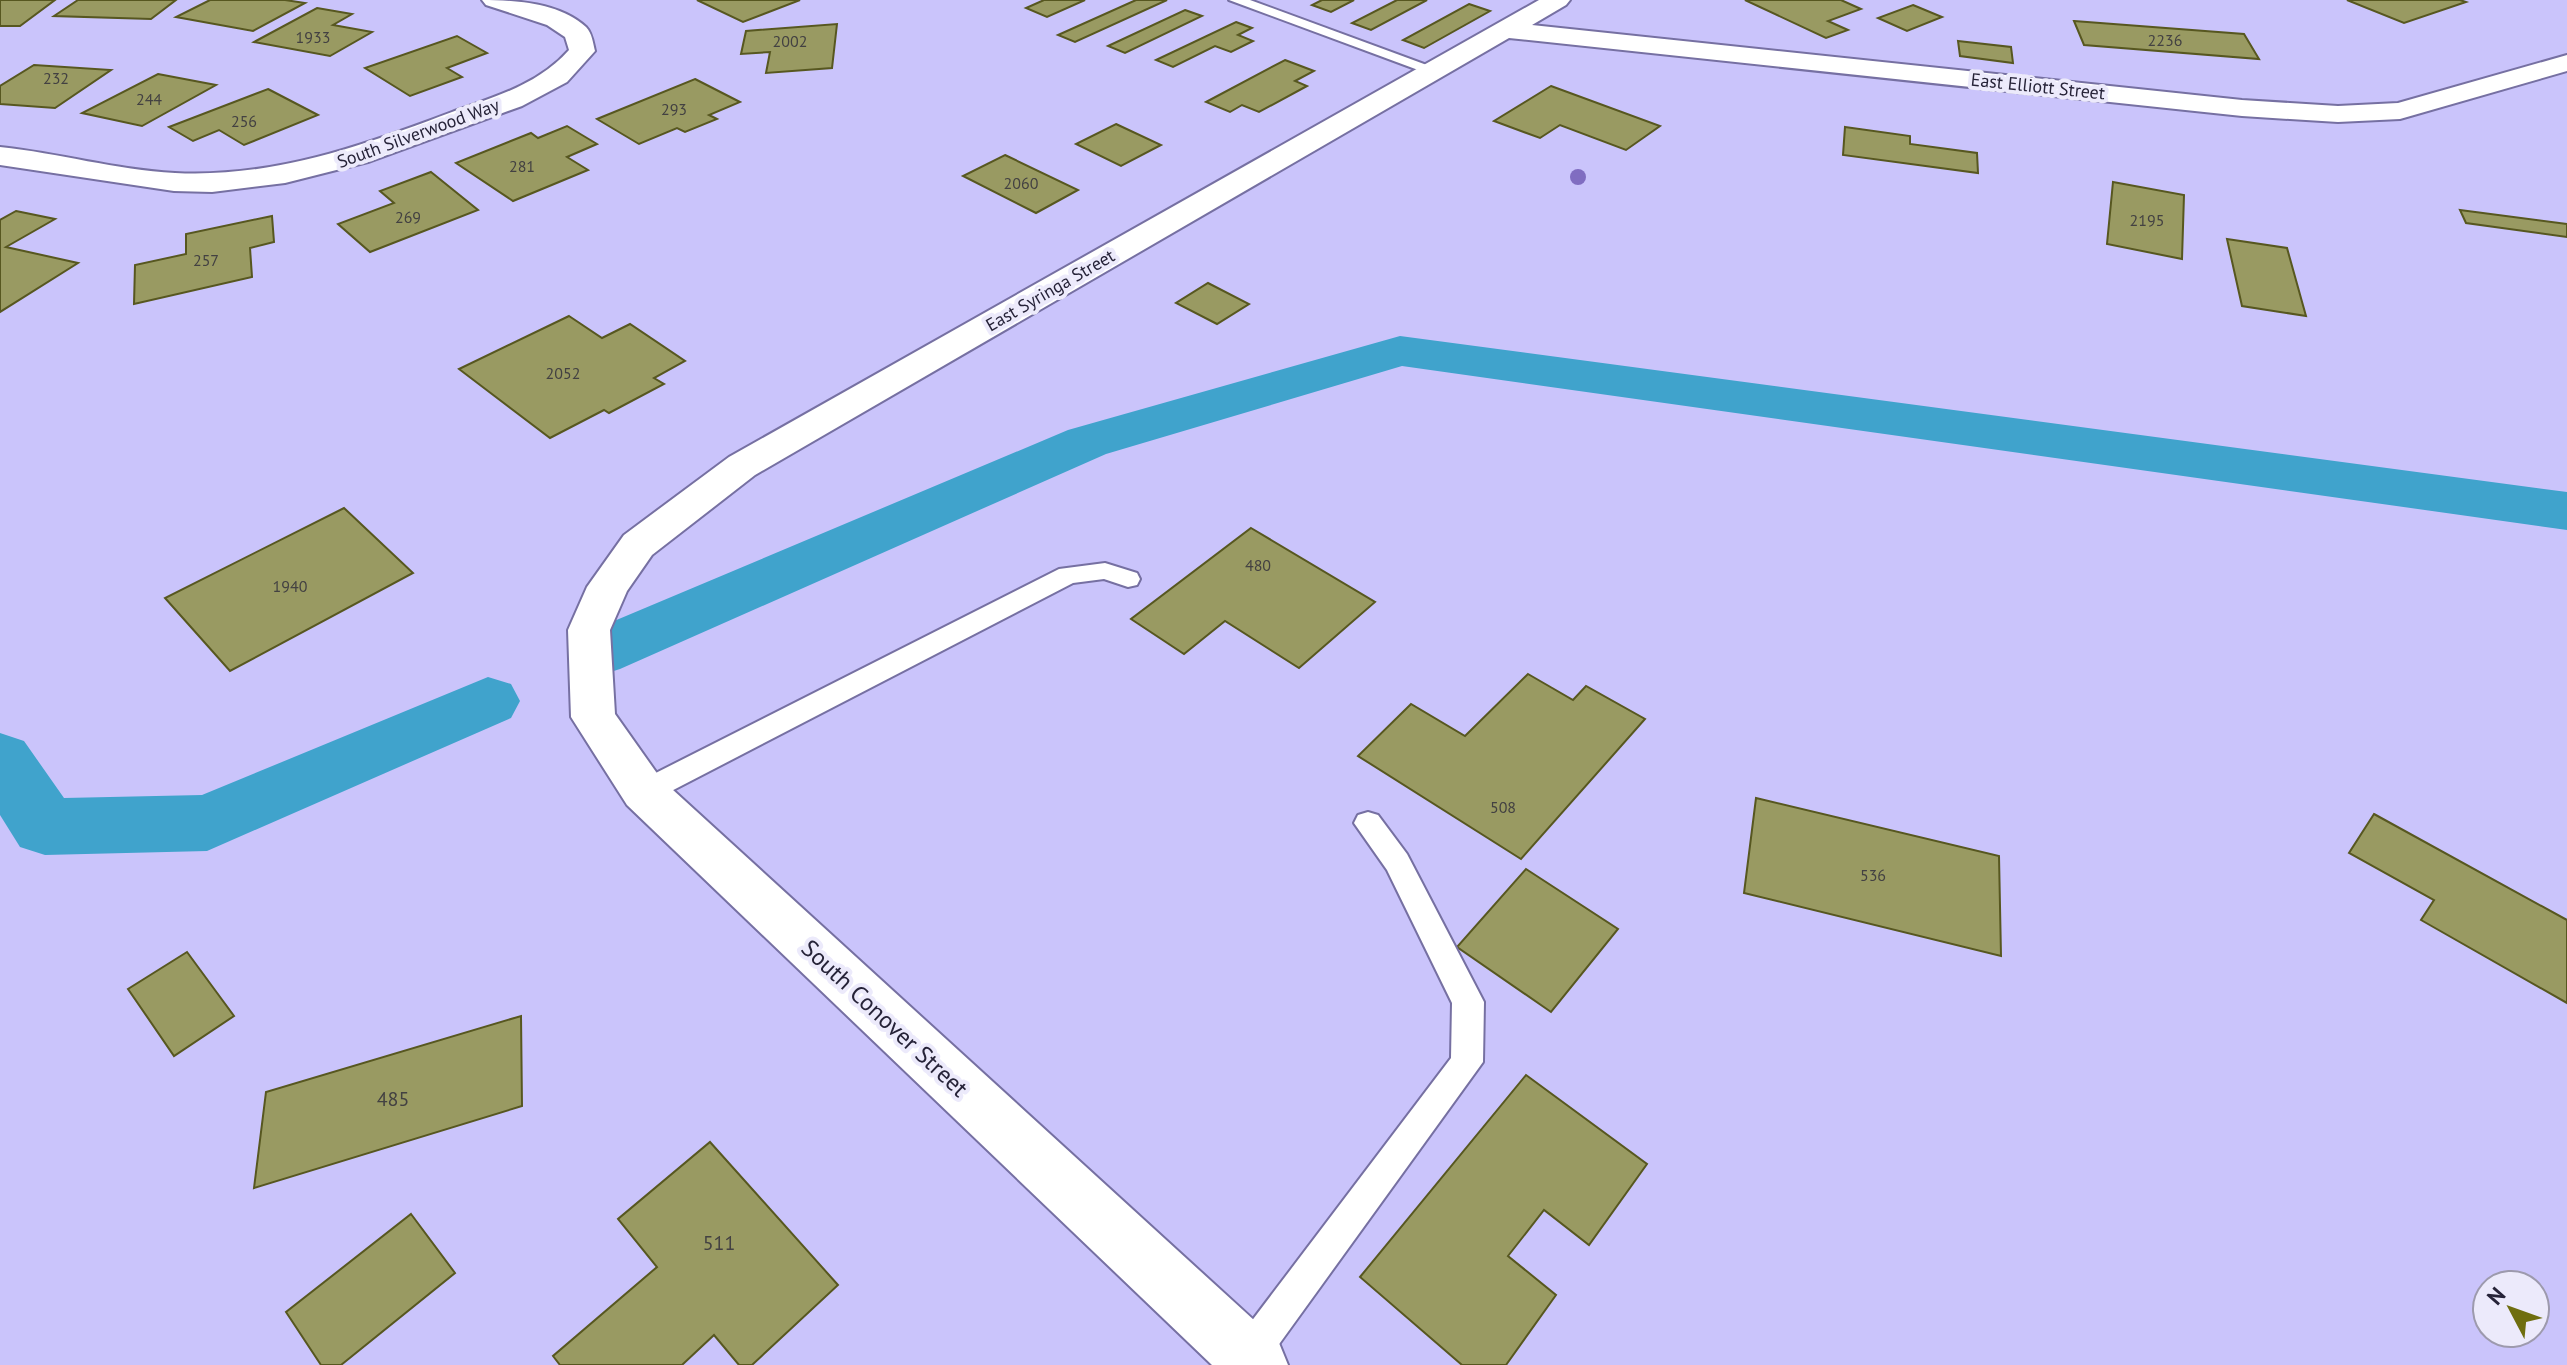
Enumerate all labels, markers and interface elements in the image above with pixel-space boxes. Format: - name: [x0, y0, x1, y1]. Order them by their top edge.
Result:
- house number: 1933: [296, 27, 330, 47]
- house number: 2236: [2148, 30, 2182, 50]
- house number: 2002: [773, 31, 807, 51]
- house number: 232: [43, 68, 69, 88]
- street label: East Elliott Street: [1970, 68, 2106, 104]
- house number: 244: [136, 89, 162, 109]
- street label: South Silverwood Way: [334, 93, 503, 173]
- house number: 293: [661, 99, 687, 119]
- house number: 256: [231, 111, 257, 131]
- house number: 281: [509, 156, 535, 176]
- house number: 2060: [1004, 173, 1039, 193]
- house number: 269: [395, 207, 421, 227]
- house number: 2195: [2130, 210, 2164, 230]
- street label: East Syringa Street: [981, 244, 1119, 336]
- house number: 257: [193, 250, 219, 270]
- house number: 2052: [546, 363, 580, 383]
- house number: 480: [1245, 555, 1271, 575]
- house number: 1940: [273, 576, 308, 596]
- house number: 508: [1490, 797, 1516, 817]
- house number: 536: [1860, 865, 1886, 885]
- street label: South Conover Street: [795, 933, 975, 1103]
- house number: 485: [377, 1086, 409, 1112]
- house number: 511: [703, 1230, 735, 1256]
- north arrow: [2471, 1269, 2551, 1349]
- text: N: [2481, 1281, 2511, 1311]

